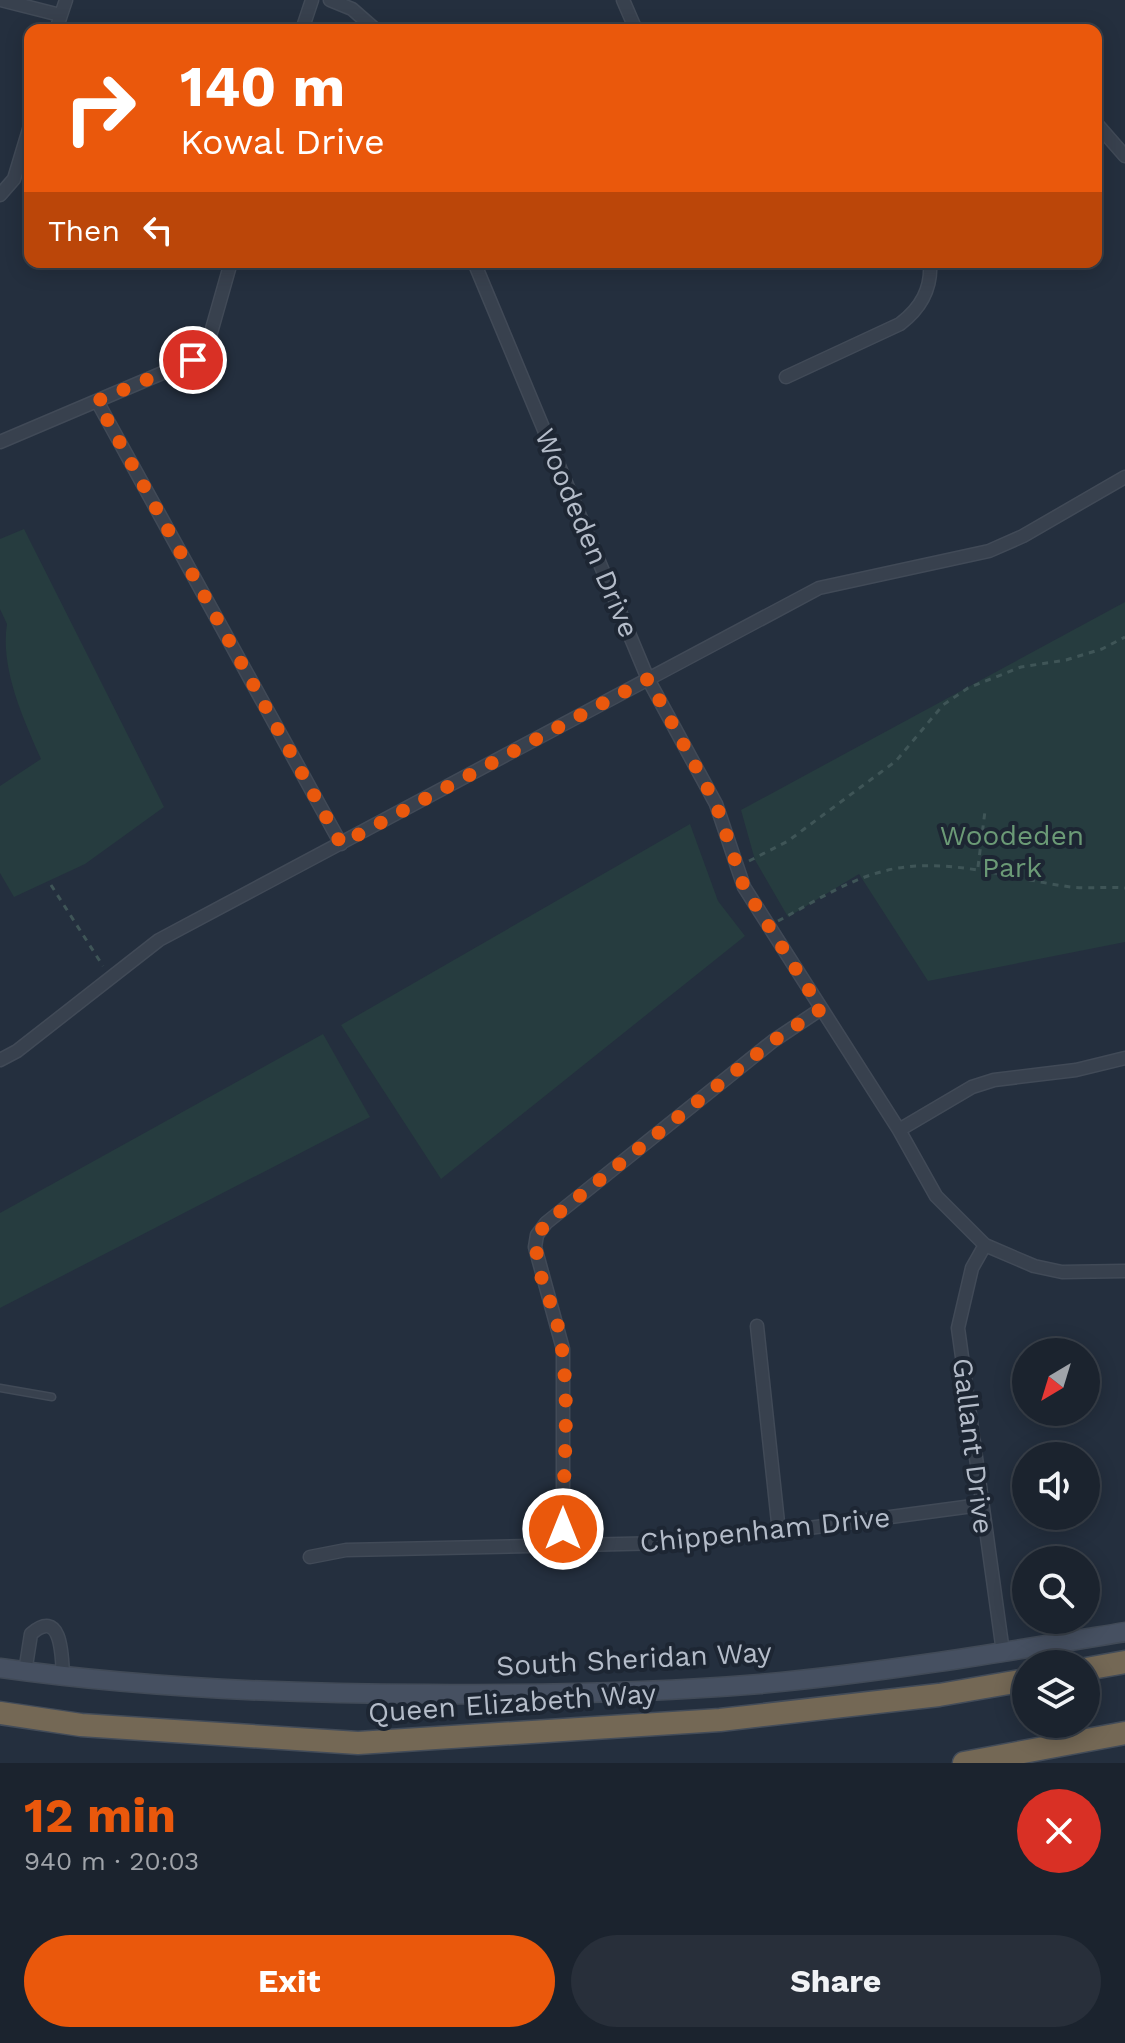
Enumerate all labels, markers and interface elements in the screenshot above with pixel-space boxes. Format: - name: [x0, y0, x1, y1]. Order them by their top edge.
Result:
- text: 140 m: [180, 54, 345, 120]
- icon: right: [48, 56, 152, 160]
- text: Kowal Drive: [180, 121, 385, 163]
- icon: left: [136, 208, 180, 252]
- text: Then: [48, 213, 120, 248]
- pin: [159, 326, 227, 394]
- icon: arrive: [171, 338, 215, 382]
- street label: Woodeden Drive: [528, 424, 646, 642]
- park label: Woodeden Park: [940, 819, 1084, 884]
- north arrow: [1012, 1338, 1100, 1426]
- map controls: [1012, 1338, 1100, 1738]
- street label: Gallant Drive: [946, 1356, 1000, 1536]
- button: sound: [1012, 1442, 1100, 1530]
- position arrow: [521, 1487, 605, 1571]
- street label: Chippenham Drive: [638, 1500, 892, 1560]
- button: search: [1012, 1546, 1100, 1634]
- street label: South Sheridan Way: [495, 1635, 773, 1683]
- button: layers: [1012, 1650, 1100, 1738]
- street label: Queen Elizabeth Way: [367, 1676, 658, 1730]
- text: 12 min: [24, 1787, 176, 1844]
- button: close: [1017, 1789, 1101, 1873]
- text: 940 m · 20:03: [24, 1846, 199, 1876]
- button: Exit: [24, 1935, 555, 2027]
- button: Share: [571, 1935, 1101, 2027]

